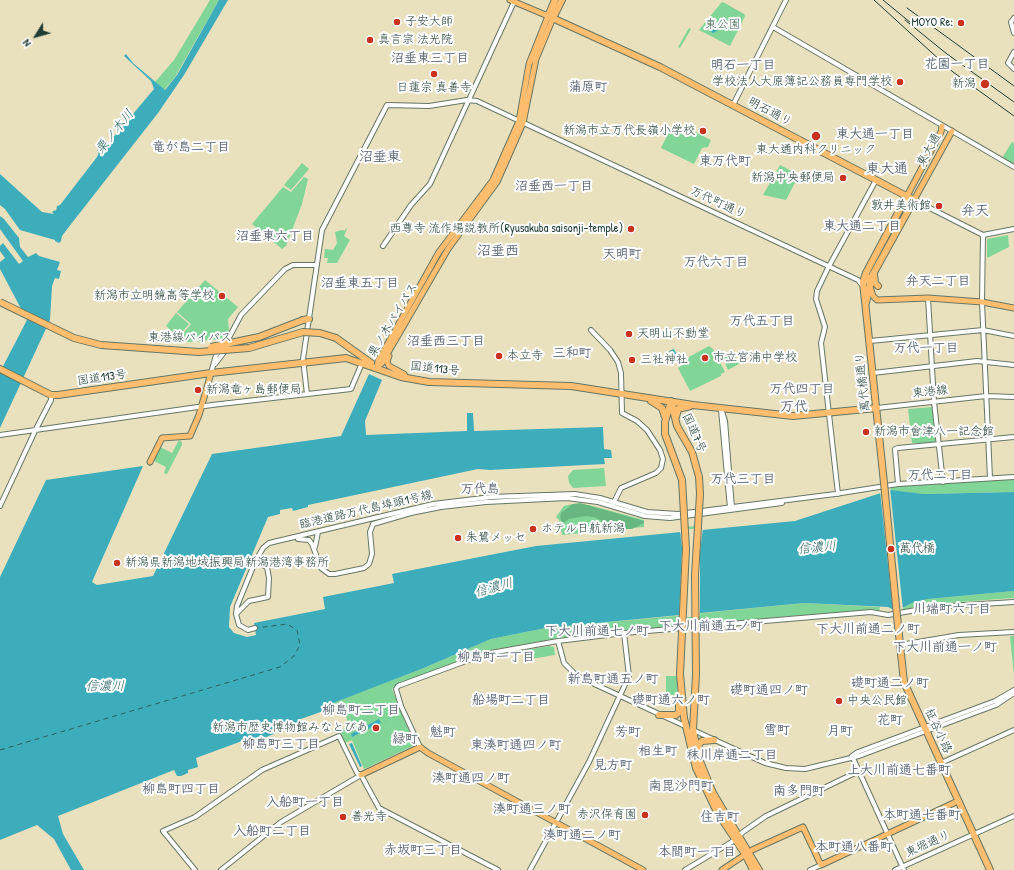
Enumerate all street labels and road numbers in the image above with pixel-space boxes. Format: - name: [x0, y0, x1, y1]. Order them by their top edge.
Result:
- street label: 明石通り: [745, 94, 795, 130]
- street label: 東大通: [914, 131, 944, 169]
- street label: 万代町通り: [688, 184, 748, 222]
- street label: 栗ノ木バイパス: [365, 280, 421, 360]
- street label: 東港線バイパス: [148, 331, 232, 345]
- street label: 萬代橋通り: [853, 351, 873, 413]
- street label: 国道113号: [409, 359, 461, 379]
- street label: 国道113号: [76, 367, 128, 389]
- street label: 東港線: [911, 383, 949, 401]
- street label: 国道7号: [679, 411, 709, 455]
- street label: 臨港道路万代島埠頭1号線: [298, 488, 434, 532]
- street label: 柾谷小路: [921, 706, 955, 756]
- street label: 東堀通り: [903, 828, 953, 860]

